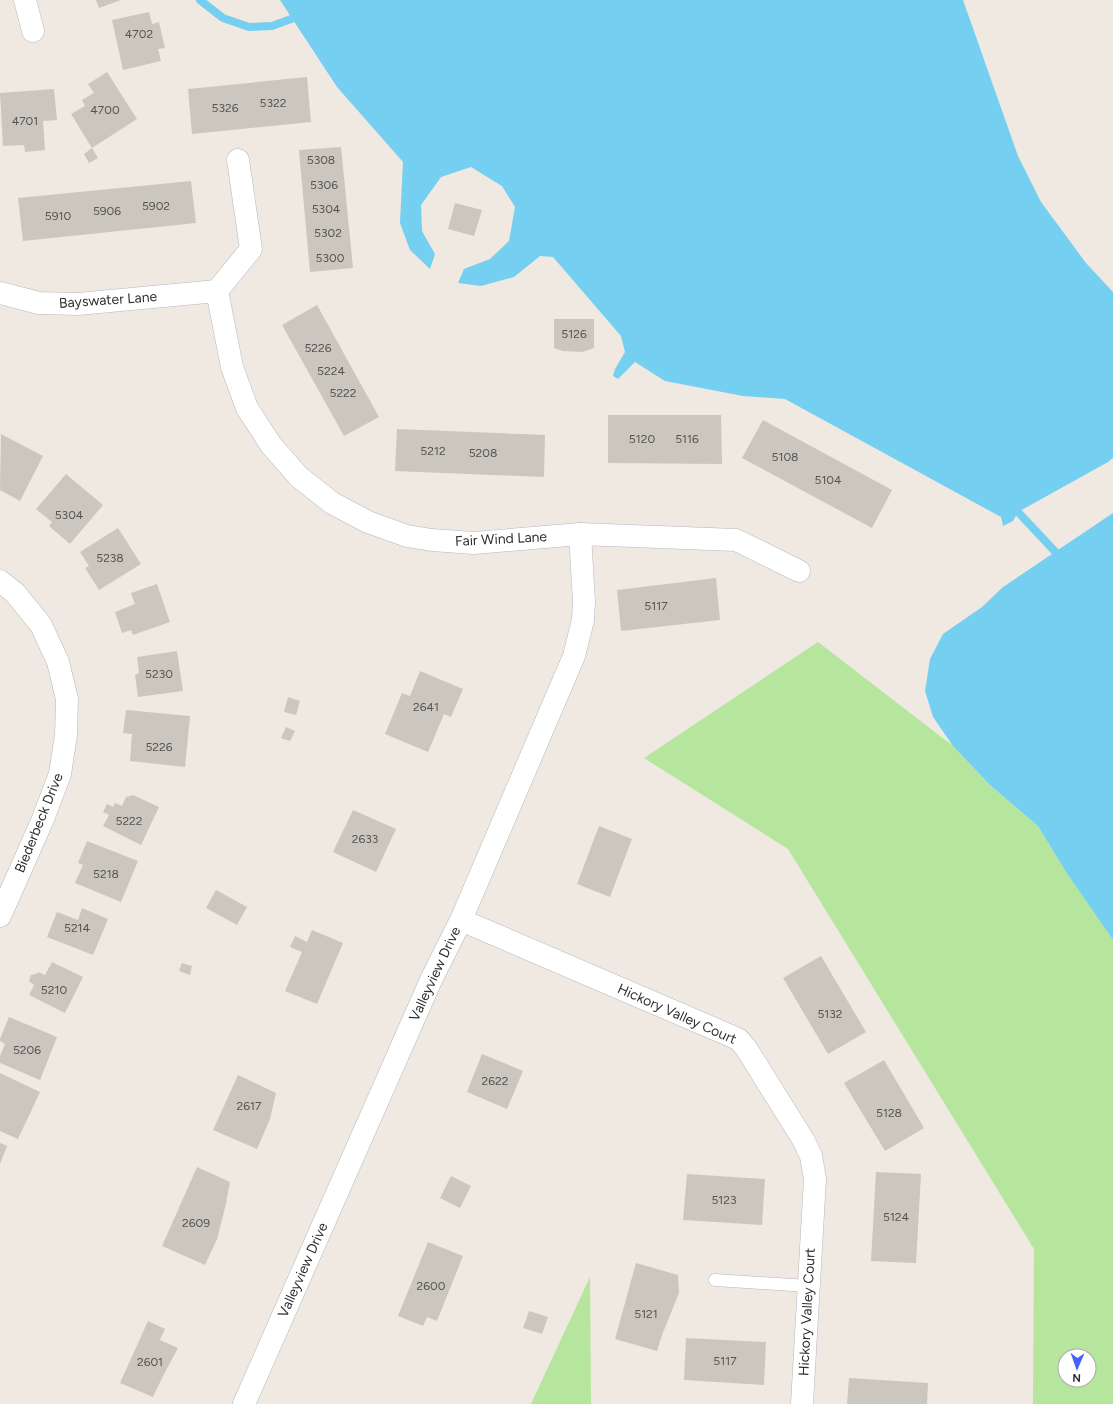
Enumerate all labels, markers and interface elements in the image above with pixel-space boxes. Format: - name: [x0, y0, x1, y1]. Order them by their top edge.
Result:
- house number: 4702: [125, 27, 153, 41]
- house number: 5322: [260, 96, 286, 110]
- house number: 5326: [212, 101, 239, 115]
- house number: 4700: [90, 103, 120, 117]
- house number: 4701: [12, 114, 38, 128]
- house number: 5308: [307, 153, 335, 167]
- house number: 5306: [310, 178, 338, 192]
- house number: 5902: [142, 199, 170, 213]
- house number: 5304: [312, 202, 341, 216]
- house number: 5906: [93, 204, 121, 218]
- house number: 5910: [45, 209, 71, 223]
- house number: 5302: [314, 226, 342, 240]
- house number: 5300: [316, 251, 345, 265]
- street label: Bayswater Lane: [58, 288, 158, 312]
- house number: 5126: [561, 327, 587, 341]
- house number: 5226: [304, 341, 332, 355]
- house number: 5224: [317, 364, 345, 378]
- house number: 5222: [329, 386, 357, 400]
- house number: 5120: [629, 432, 655, 446]
- house number: 5116: [675, 432, 699, 446]
- house number: 5212: [420, 444, 446, 458]
- house number: 5208: [469, 446, 497, 460]
- house number: 5108: [772, 450, 798, 464]
- house number: 5104: [814, 473, 842, 487]
- house number: 5304: [55, 508, 84, 522]
- street label: Fair Wind Lane: [455, 528, 548, 550]
- house number: 5238: [96, 551, 124, 565]
- house number: 5117: [644, 599, 668, 613]
- house number: 5230: [145, 667, 173, 681]
- house number: 2641: [413, 700, 439, 714]
- house number: 5226: [145, 740, 173, 754]
- street label: Biederbeck Drive: [11, 770, 67, 875]
- house number: 5222: [115, 814, 143, 828]
- house number: 2633: [352, 832, 378, 846]
- house number: 5218: [93, 867, 119, 881]
- house number: 5214: [64, 921, 91, 935]
- street label: Valleyview Drive: [406, 924, 464, 1024]
- street label: Hickory Valley Court: [615, 980, 739, 1048]
- house number: 5210: [41, 983, 67, 997]
- house number: 5132: [817, 1007, 843, 1021]
- house number: 5206: [13, 1043, 41, 1057]
- house number: 2622: [482, 1074, 508, 1088]
- house number: 2617: [237, 1099, 262, 1113]
- house number: 5128: [876, 1106, 902, 1120]
- house number: 5123: [711, 1193, 737, 1207]
- house number: 5124: [883, 1210, 910, 1224]
- house number: 2609: [182, 1216, 210, 1230]
- street label: Valleyview Drive: [274, 1220, 332, 1320]
- street label: Hickory Valley Court: [795, 1247, 819, 1377]
- house number: 2600: [417, 1279, 446, 1293]
- house number: 5121: [634, 1307, 658, 1321]
- north arrow: [1057, 1348, 1097, 1388]
- house number: 5117: [713, 1354, 737, 1368]
- house number: 2601: [137, 1355, 163, 1369]
- text: N: [1072, 1371, 1081, 1384]

